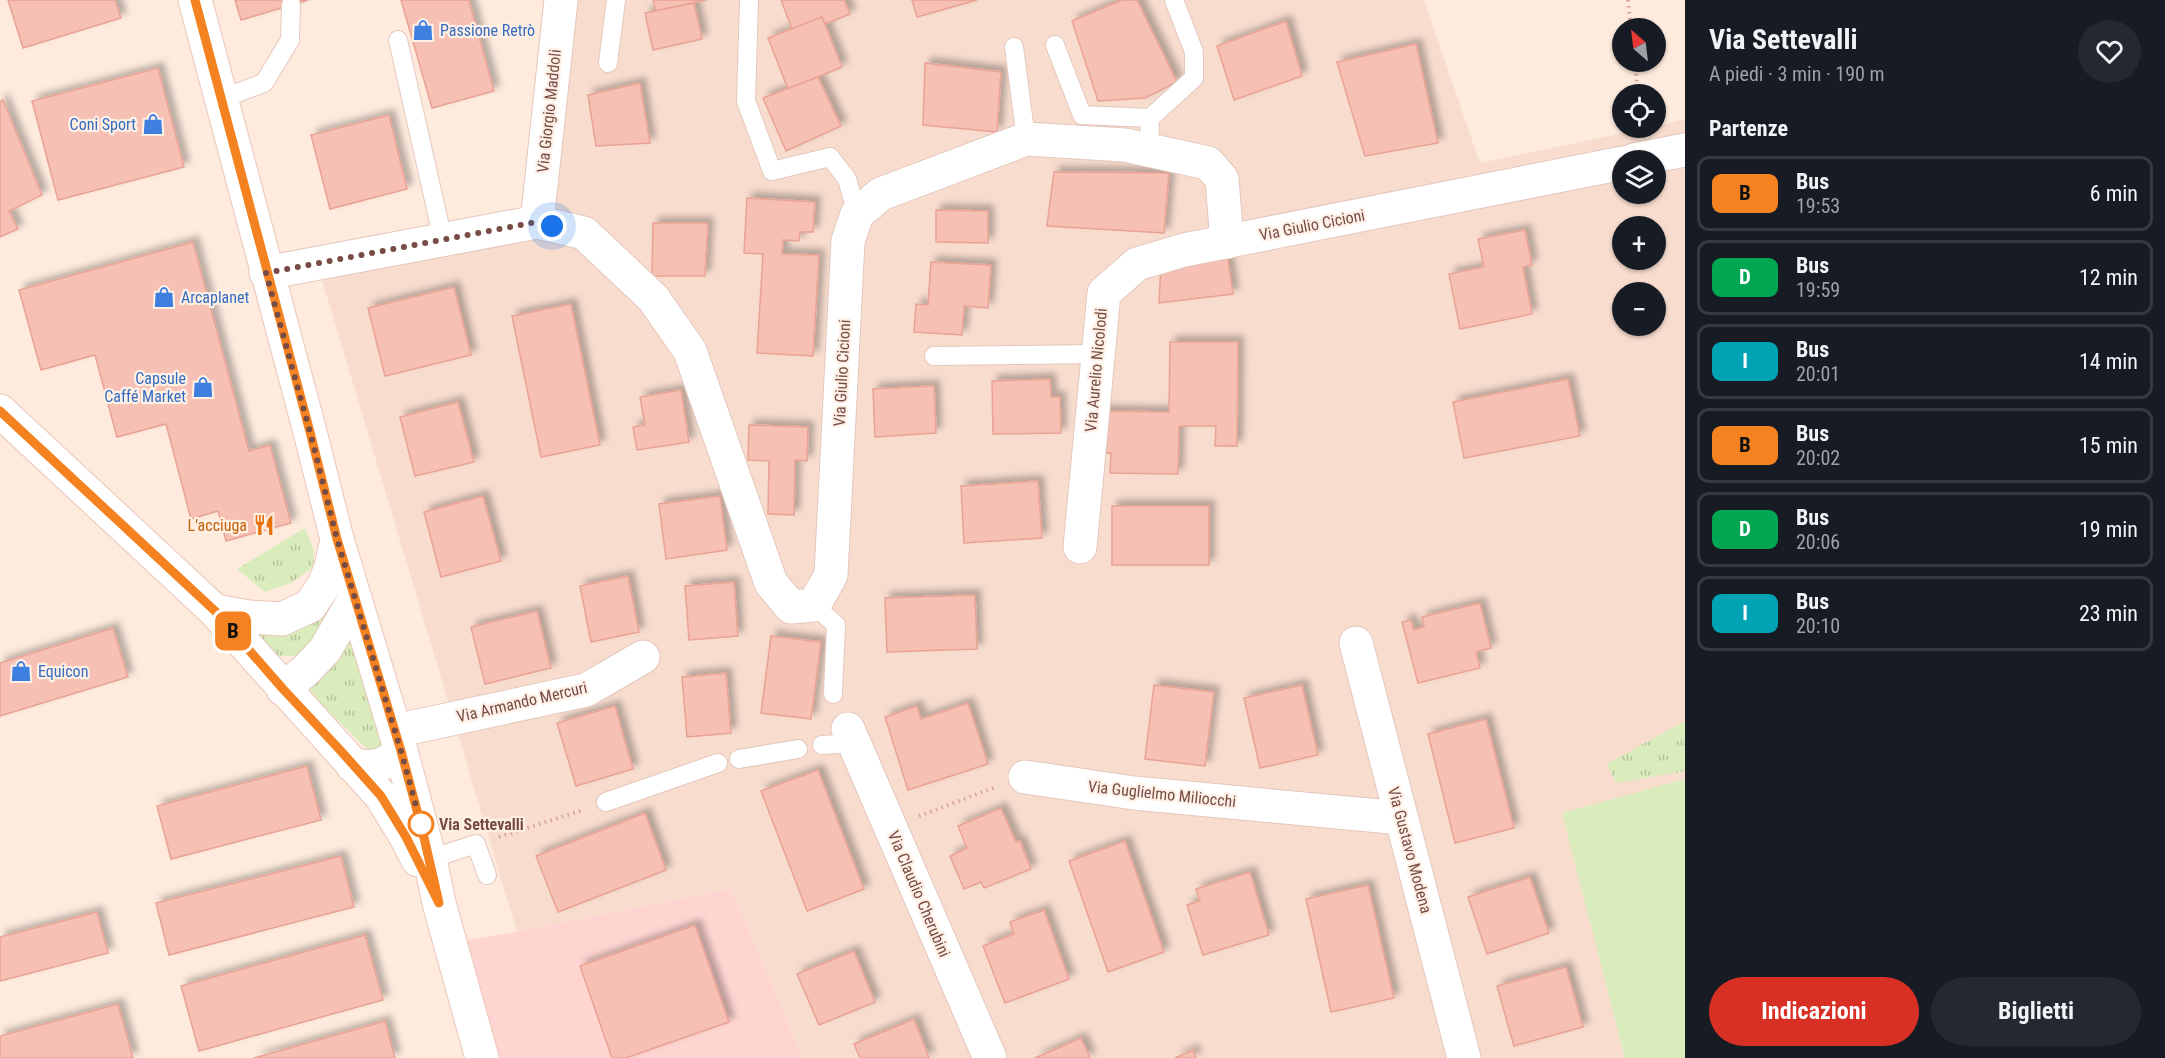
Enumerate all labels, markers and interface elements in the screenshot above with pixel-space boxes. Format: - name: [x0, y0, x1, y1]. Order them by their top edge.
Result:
- shop icon: Passione Retrò: [411, 18, 435, 42]
- north arrow: [1612, 18, 1666, 72]
- map controls: [1612, 18, 1666, 336]
- button: heart: [2078, 20, 2141, 83]
- place label: Passione Retrò: [440, 21, 535, 40]
- text: Via Settevalli: [1709, 23, 1858, 56]
- street label: Via Giorgio Maddoli: [533, 48, 565, 174]
- text: A piedi · 3 min · 190 m: [1709, 62, 1885, 86]
- button: locate: [1612, 84, 1666, 138]
- shop icon: Coni Sport: [141, 112, 165, 136]
- place label: Coni Sport: [70, 115, 136, 134]
- text: Partenze: [1709, 116, 1788, 141]
- button: layers: [1612, 150, 1666, 204]
- text: Bus: [1796, 169, 1829, 194]
- text: B: [1739, 181, 1751, 205]
- text: 6 min: [2090, 181, 2138, 206]
- text: 19:53: [1796, 194, 1840, 218]
- street label: Via Giulio Cicioni: [1258, 205, 1366, 245]
- your location: [537, 211, 567, 241]
- button: +: [1612, 216, 1666, 270]
- text: Bus: [1796, 253, 1829, 278]
- text: D: [1739, 265, 1751, 289]
- text: 12 min: [2079, 265, 2138, 290]
- text: 19:59: [1796, 278, 1840, 302]
- button: −: [1612, 282, 1666, 336]
- shop icon: Arcaplanet: [152, 285, 176, 309]
- place label: Arcaplanet: [181, 288, 249, 307]
- street label: Via Aurelio Nicolodi: [1081, 307, 1111, 433]
- street label: Via Giulio Cicioni: [830, 319, 854, 427]
- text: Bus: [1796, 337, 1829, 362]
- text: I: [1742, 349, 1748, 373]
- text: 14 min: [2079, 349, 2138, 374]
- text: 20:01: [1796, 362, 1840, 386]
- place label: Capsule Caffé Market: [104, 369, 186, 406]
- shop icon: Capsule Caffé Market: [191, 375, 215, 399]
- text: Bus: [1796, 421, 1829, 446]
- text: B: [1739, 433, 1751, 457]
- text: 15 min: [2079, 433, 2138, 458]
- text: 20:02: [1796, 446, 1840, 470]
- text: Bus: [1796, 505, 1829, 530]
- restaurant icon: L'acciuga: [252, 513, 276, 537]
- place label: L'acciuga: [188, 516, 247, 535]
- text: D: [1739, 517, 1751, 541]
- text: 19 min: [2079, 517, 2138, 542]
- text: 20:06: [1796, 530, 1840, 554]
- text: Bus: [1796, 589, 1829, 614]
- text: I: [1742, 601, 1748, 625]
- text: 23 min: [2079, 601, 2138, 626]
- line badge: B: [214, 612, 252, 650]
- text: 20:10: [1796, 614, 1840, 638]
- text: B: [227, 619, 239, 643]
- shop icon: Equicon: [9, 659, 33, 683]
- place label: Equicon: [38, 662, 88, 681]
- street label: Via Armando Mercuri: [455, 678, 589, 726]
- street label: Via Guglielmo Miliocchi: [1087, 777, 1237, 811]
- street label: Via Gustavo Modena: [1384, 785, 1436, 915]
- marker: Via Settevalli: [408, 811, 434, 837]
- place label: Via Settevalli: [439, 815, 524, 834]
- street label: Via Claudio Cherubini: [884, 828, 954, 960]
- button: Indicazioni: [1709, 977, 1919, 1046]
- button: Biglietti: [1931, 977, 2141, 1046]

